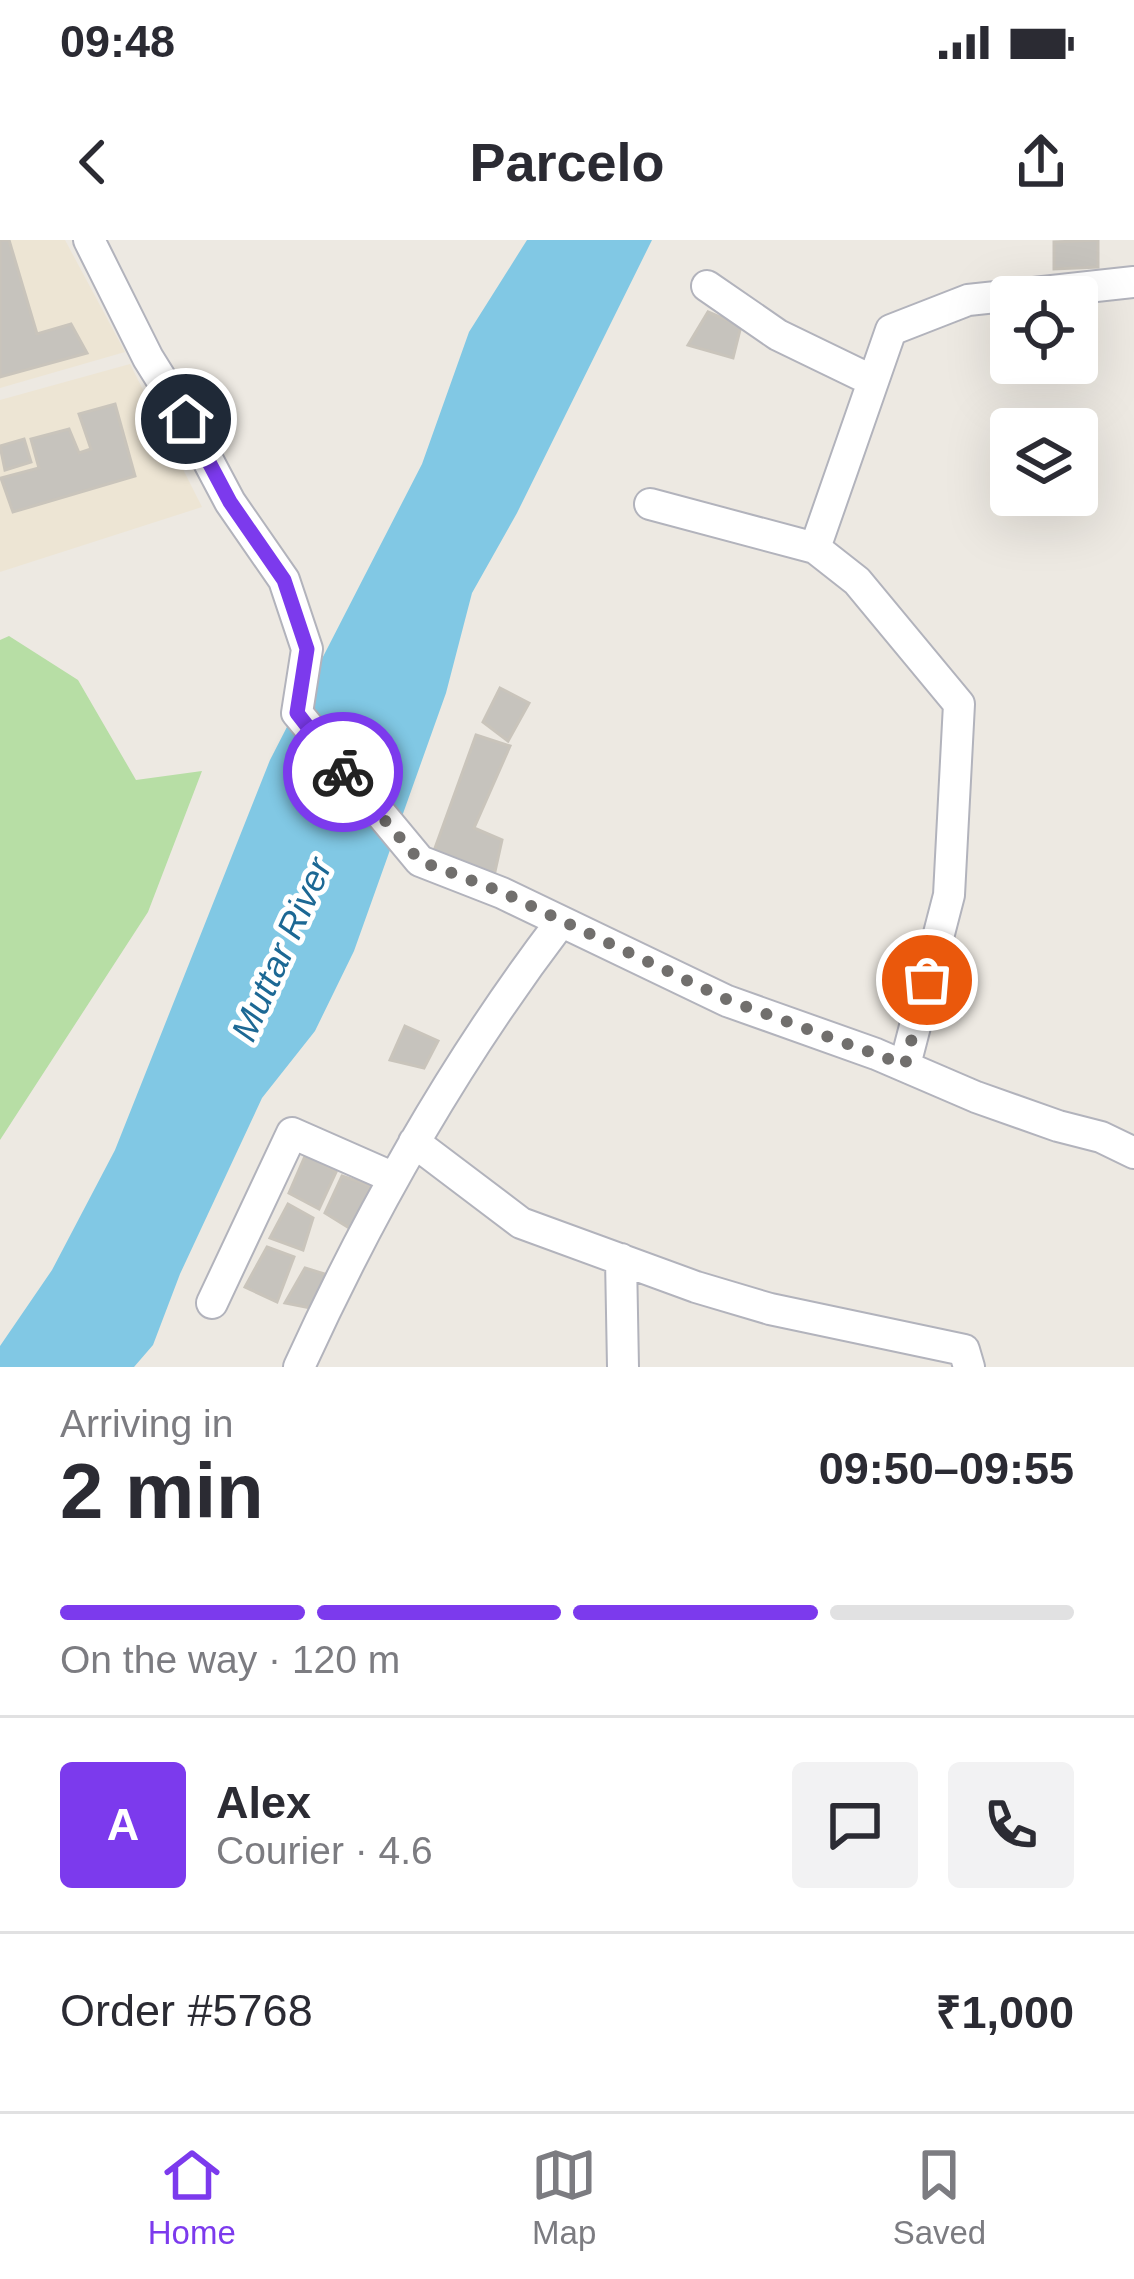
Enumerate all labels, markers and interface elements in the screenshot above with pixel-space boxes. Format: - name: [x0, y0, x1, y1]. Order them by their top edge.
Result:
- text: 09:48: [60, 16, 175, 67]
- icon: back: [60, 129, 126, 195]
- icon: share: [1008, 129, 1074, 195]
- text: Parcelo: [469, 132, 665, 192]
- map controls: [990, 276, 1098, 516]
- button: locate: [990, 276, 1098, 384]
- pin: [135, 368, 237, 470]
- icon: home: [153, 386, 219, 452]
- button: layers: [990, 408, 1098, 516]
- courier: [283, 712, 403, 832]
- icon: bike: [310, 739, 376, 805]
- water label: Muttar River: [223, 849, 341, 1047]
- pin: [876, 929, 978, 1031]
- icon: bag: [894, 947, 960, 1013]
- text: Arriving in: [60, 1402, 233, 1445]
- text: 09:50–09:55: [819, 1443, 1074, 1494]
- text: 2 min: [60, 1447, 264, 1535]
- text: On the way · 120 m: [60, 1638, 400, 1681]
- button: chat: [792, 1762, 918, 1888]
- button: phone: [948, 1762, 1074, 1888]
- text: Alex: [216, 1777, 311, 1828]
- text: A: [107, 1799, 139, 1850]
- text: Courier · 4.6: [216, 1829, 433, 1872]
- text: Order #5768: [60, 1985, 313, 2036]
- text: ₹1,000: [936, 1987, 1074, 2038]
- tab: Home: [148, 2142, 236, 2252]
- tab: Map: [531, 2142, 597, 2252]
- tab: Saved: [893, 2142, 986, 2252]

